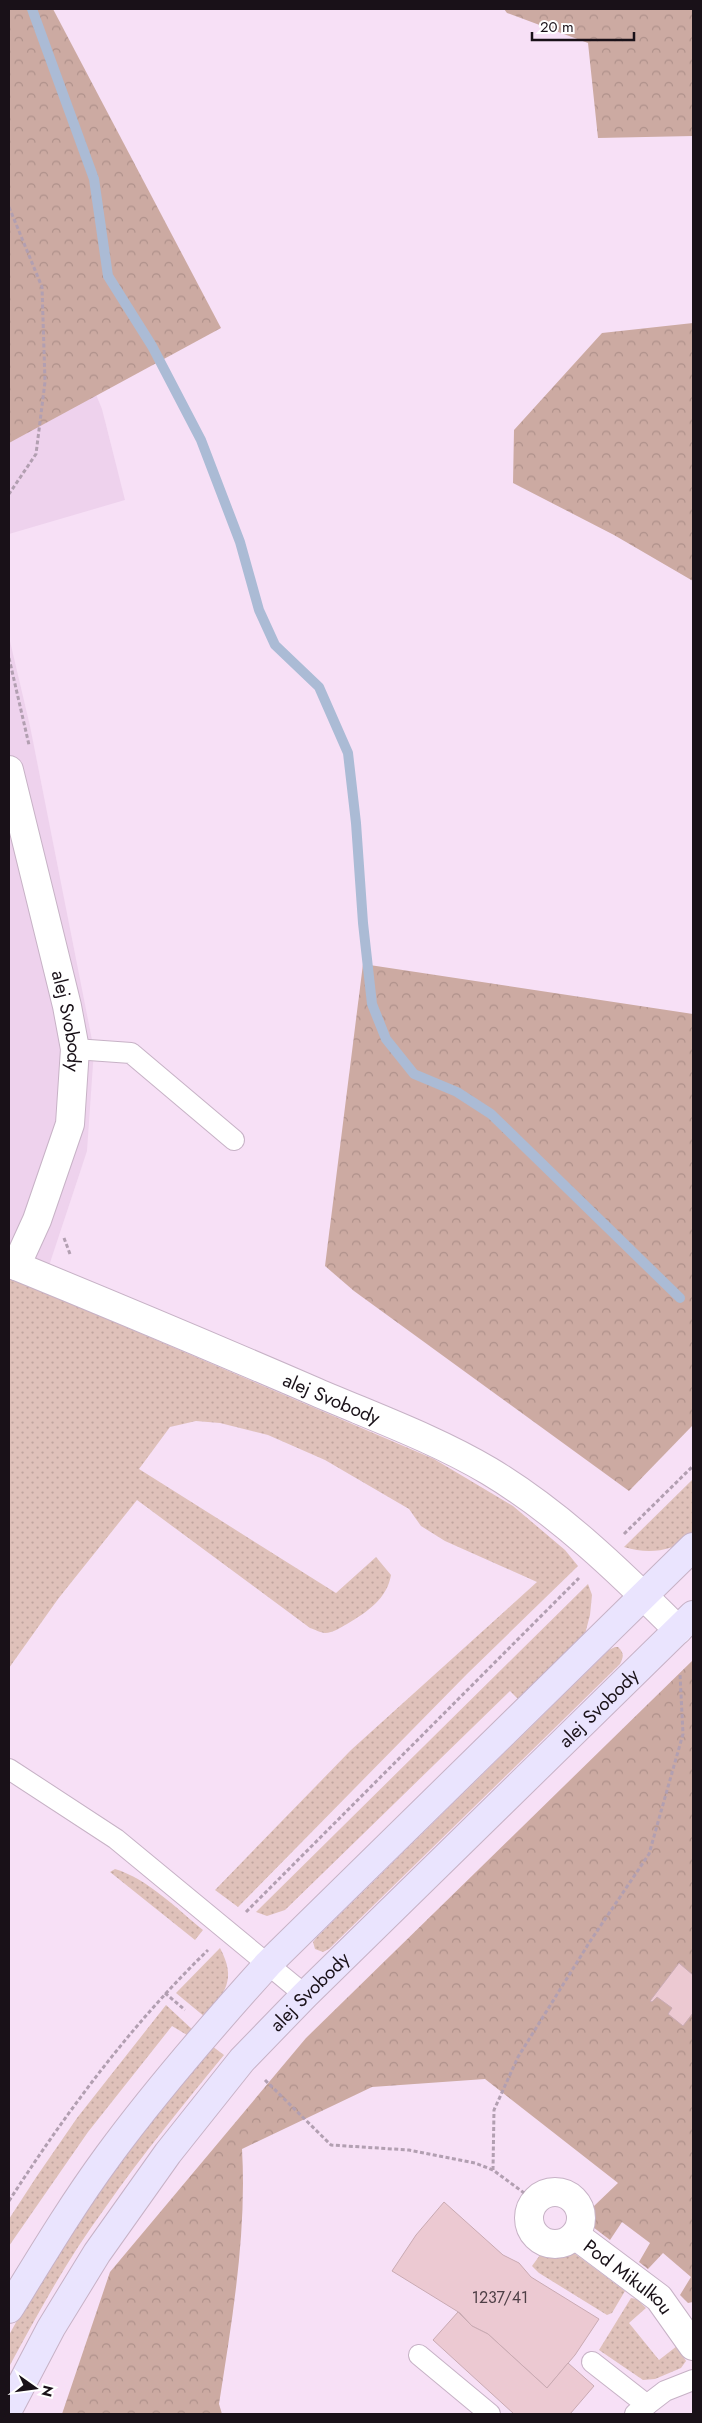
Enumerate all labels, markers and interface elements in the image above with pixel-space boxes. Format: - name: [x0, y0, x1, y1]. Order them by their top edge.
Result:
- scale bar: [532, 10, 634, 42]
- text: 20 m: [540, 16, 574, 38]
- street label: alej Svobody: [45, 967, 88, 1073]
- street label: alej Svobody: [279, 1366, 385, 1432]
- street label: alej Svobody: [552, 1662, 645, 1754]
- street label: alej Svobody: [264, 1945, 356, 2038]
- street label: Pod Mikulkou: [578, 2233, 679, 2320]
- house number: 1237/41: [472, 2286, 528, 2309]
- north arrow: [10, 2363, 60, 2413]
- text: N: [37, 2383, 59, 2399]

